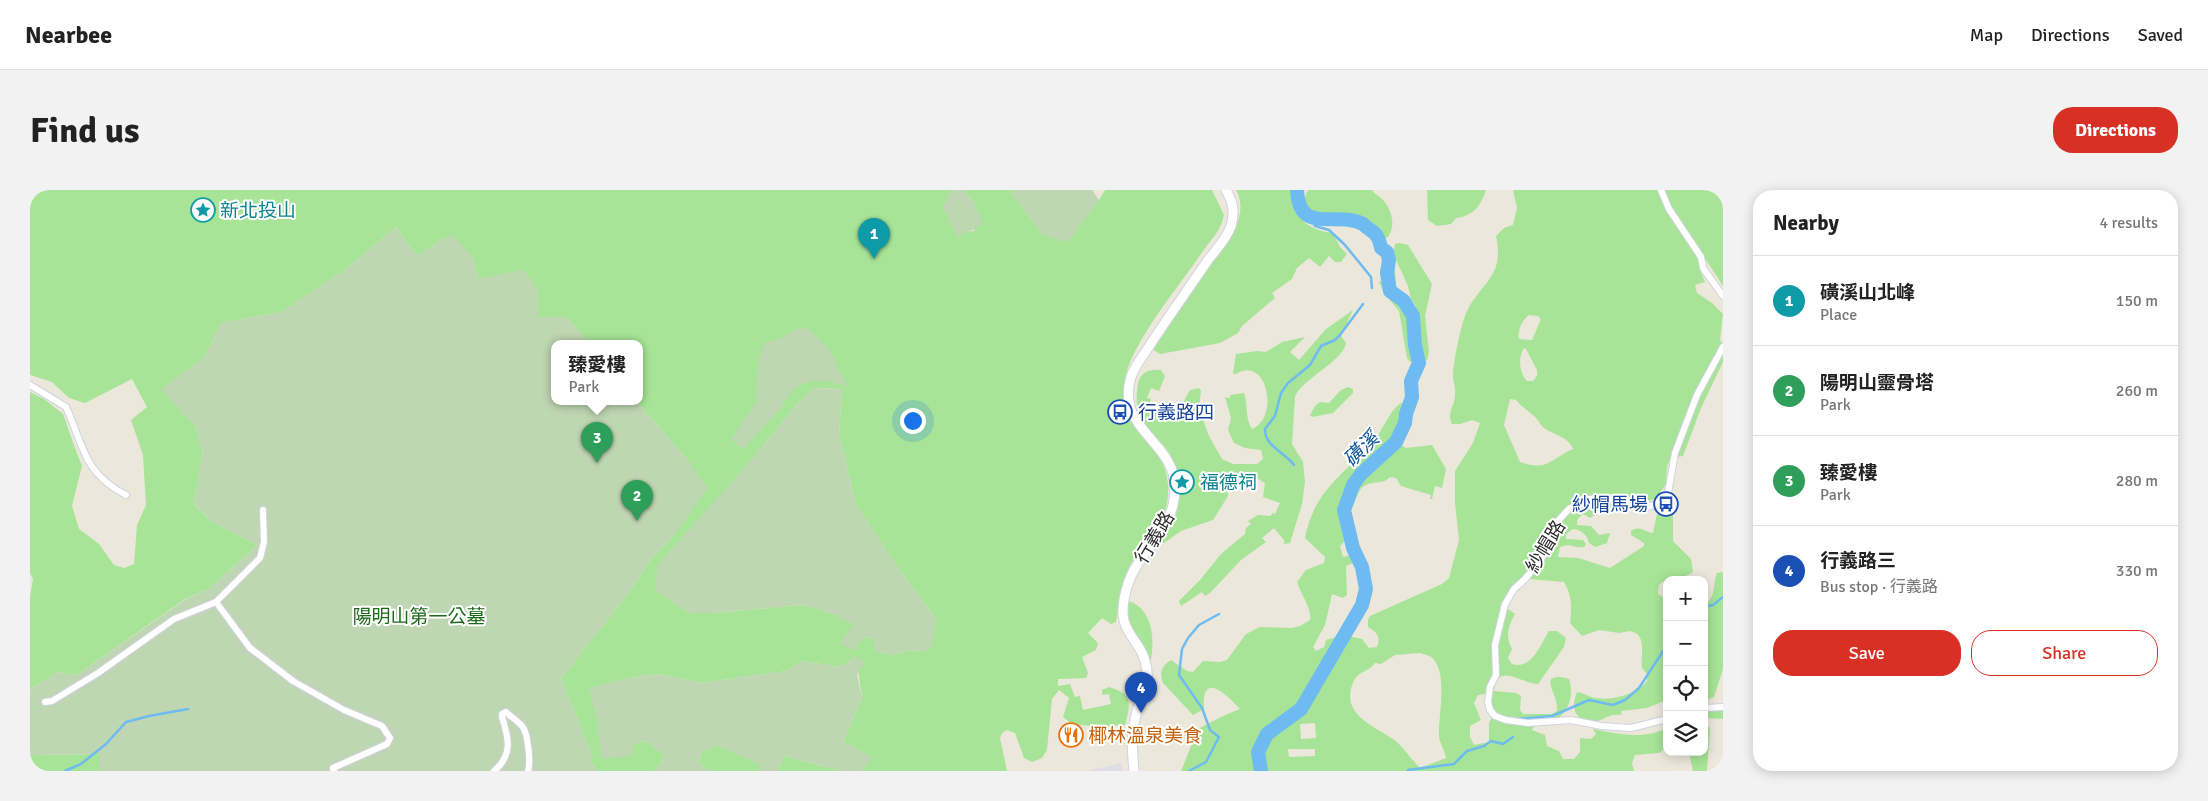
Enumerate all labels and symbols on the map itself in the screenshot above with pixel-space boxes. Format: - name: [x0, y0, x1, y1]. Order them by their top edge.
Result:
- place icon: 新北投山: [190, 197, 216, 223]
- place label: 新北投山: [220, 199, 296, 223]
- pin: 1: [858, 218, 890, 259]
- bus stop icon: 行義路四: [1107, 399, 1133, 425]
- place label: 行義路四: [1138, 401, 1214, 425]
- your location: [900, 408, 926, 434]
- pin: 3: [581, 422, 613, 463]
- water label: 磺溪: [1338, 424, 1386, 472]
- place icon: 福德祠: [1169, 469, 1195, 495]
- place label: 福德祠: [1200, 471, 1257, 495]
- pin: 2: [621, 480, 653, 521]
- bus stop icon: 紗帽馬場: [1653, 491, 1679, 517]
- place label: 紗帽馬場: [1572, 493, 1648, 517]
- street label: 行義路: [1130, 507, 1180, 568]
- street label: 紗帽路: [1521, 516, 1571, 577]
- park label: 陽明山第一公墓: [352, 605, 486, 629]
- pin: 4: [1125, 672, 1157, 713]
- restaurant icon: 椰林溫泉美食: [1058, 722, 1084, 748]
- place label: 椰林溫泉美食: [1088, 724, 1202, 748]

